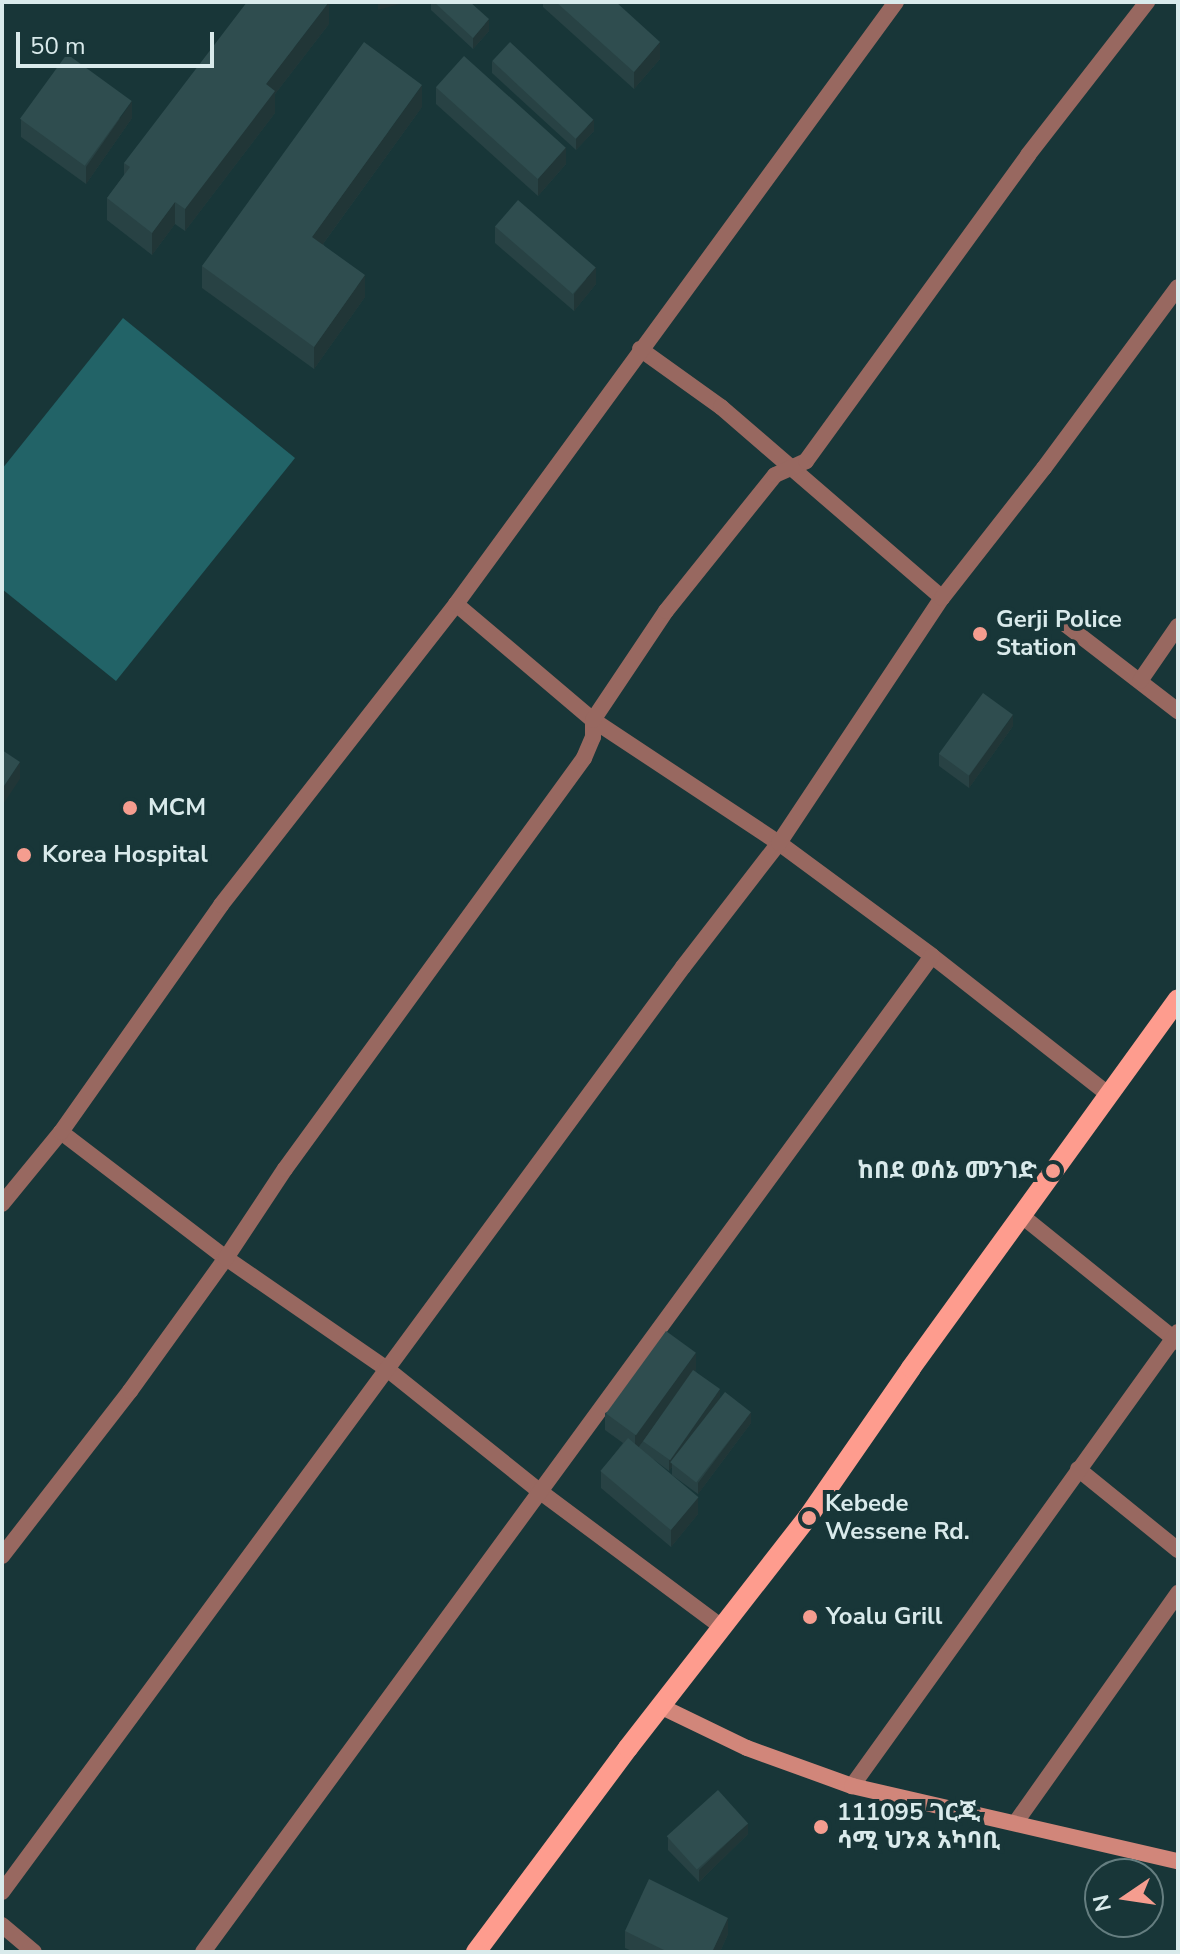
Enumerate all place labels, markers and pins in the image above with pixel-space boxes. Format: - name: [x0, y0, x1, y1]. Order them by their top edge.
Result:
- place label: Gerji Police Station: [996, 606, 1122, 662]
- marker: Gerji Police Station: [971, 625, 989, 643]
- place label: MCM: [148, 794, 206, 822]
- marker: MCM: [119, 797, 141, 819]
- place label: Korea Hospital: [42, 841, 208, 869]
- marker: Korea Hospital: [13, 844, 35, 866]
- place label: ከበደ ወሰኔ መንገድ: [858, 1157, 1037, 1185]
- marker: ከበደ ወሰኔ መንገድ: [1044, 1162, 1062, 1180]
- place label: Kebede Wessene Rd.: [825, 1490, 970, 1546]
- marker: Kebede Wessene Rd.: [800, 1509, 818, 1527]
- place label: Yoalu Grill: [826, 1603, 942, 1631]
- marker: Yoalu Grill: [801, 1608, 819, 1626]
- place label: 111095 ገርጂ ሳሚ ህንጻ አካባቢ: [837, 1799, 1000, 1855]
- marker: 111095 ገርጂ ሳሚ ህንጻ አካባቢ: [812, 1818, 830, 1836]

